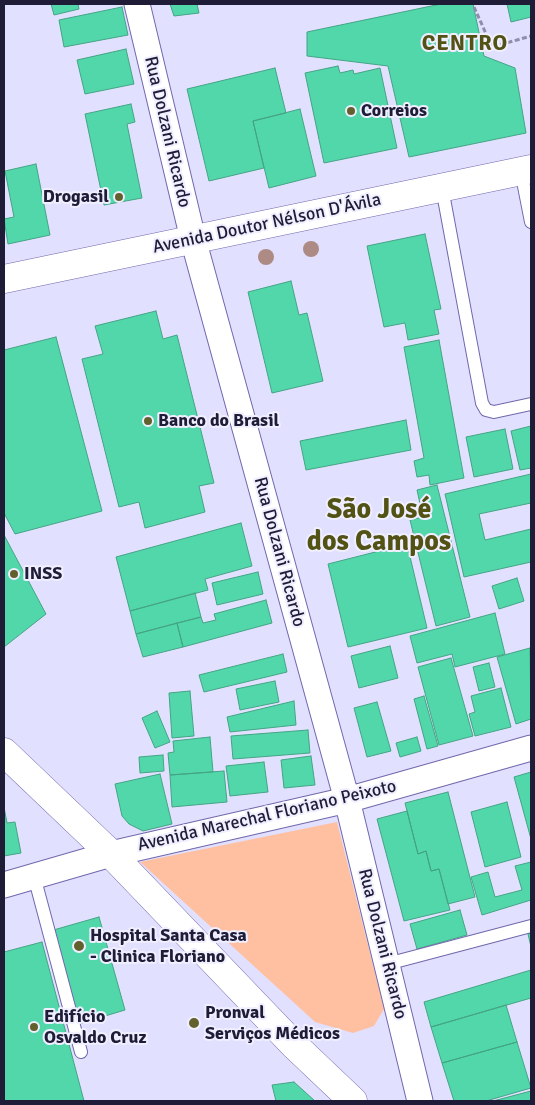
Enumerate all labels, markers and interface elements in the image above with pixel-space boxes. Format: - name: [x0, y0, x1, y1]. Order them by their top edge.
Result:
- district label: CENTRO: [421, 31, 509, 57]
- street label: Rua Dolzani Ricardo: [139, 54, 195, 210]
- place label: Correios: [361, 100, 427, 122]
- marker: Correios: [345, 105, 357, 117]
- place label: Drogasil: [43, 186, 109, 208]
- street label: Avenida Doutor Nélson D'Ávila: [151, 189, 383, 259]
- marker: Drogasil: [113, 191, 125, 203]
- place label: Banco do Brasil: [158, 410, 279, 432]
- marker: Banco do Brasil: [142, 415, 154, 427]
- street label: Rua Dolzani Ricardo: [249, 475, 309, 629]
- district label: São José dos Campos: [307, 494, 451, 560]
- place label: INSS: [24, 563, 62, 585]
- marker: INSS: [8, 568, 20, 580]
- street label: Avenida Marechal Floriano Peixoto: [136, 776, 398, 856]
- street label: Rua Dolzani Ricardo: [353, 866, 411, 1022]
- place label: Hospital Santa Casa - Clinica Floriano: [90, 925, 247, 968]
- marker: Hospital Santa Casa - Clinica Floriano: [72, 939, 86, 953]
- place label: Pronval Serviços Médicos: [205, 1002, 340, 1044]
- place label: Edifício Osvaldo Cruz: [44, 1006, 146, 1048]
- marker: Pronval Serviços Médicos: [187, 1016, 201, 1030]
- marker: Edifício Osvaldo Cruz: [28, 1021, 40, 1033]

